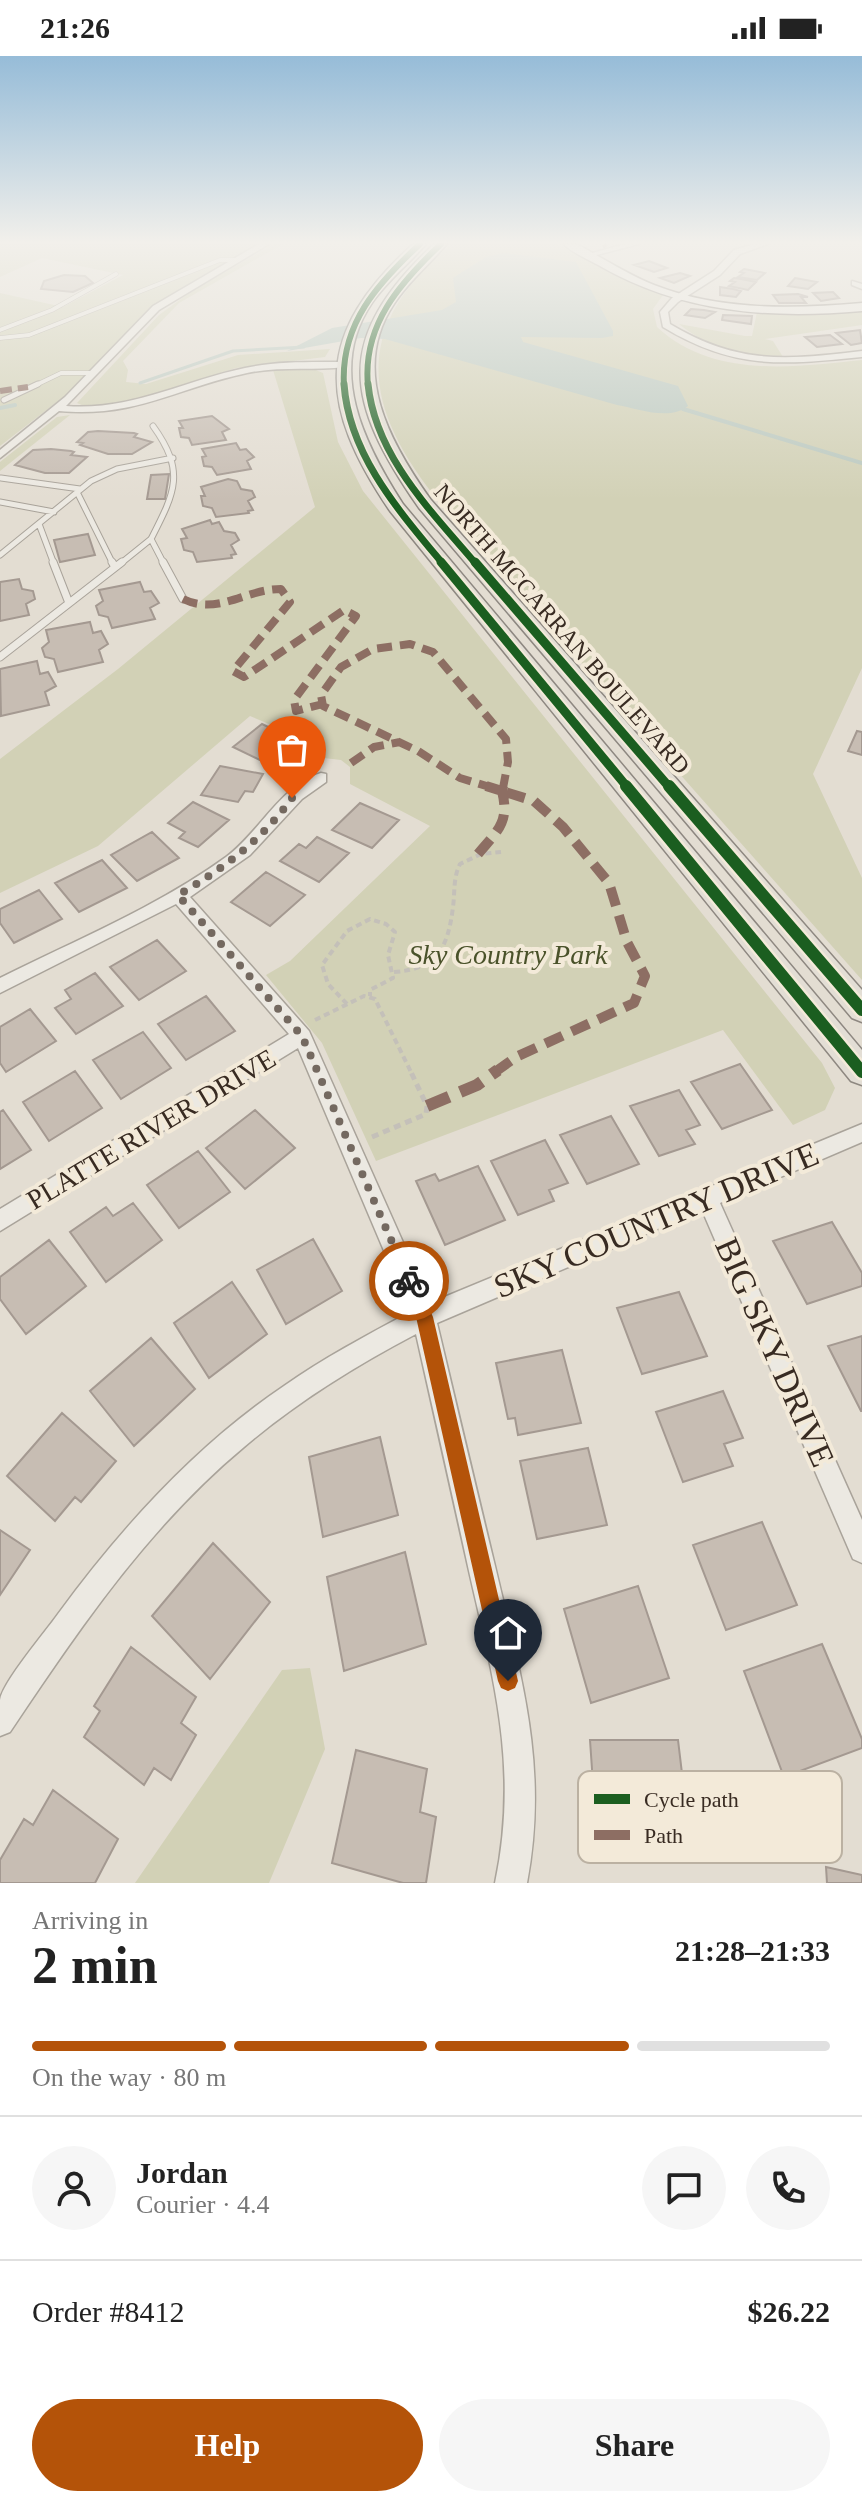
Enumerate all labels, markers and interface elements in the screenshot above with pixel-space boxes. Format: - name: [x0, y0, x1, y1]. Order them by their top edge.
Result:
- text: 21:26: [40, 11, 110, 44]
- street label: NORTH MCCARRAN BOULEVARD: [429, 479, 695, 779]
- pin: [258, 716, 326, 798]
- icon: bag: [270, 728, 314, 772]
- park label: Sky Country Park: [408, 939, 608, 970]
- street label: PLATTE RIVER DRIVE: [21, 1042, 281, 1216]
- street label: SKY COUNTRY DRIVE: [488, 1135, 824, 1305]
- street label: BIG SKY DRIVE: [708, 1232, 842, 1472]
- courier: [369, 1241, 449, 1321]
- icon: bike: [387, 1259, 431, 1303]
- pin: [474, 1599, 542, 1681]
- icon: home: [486, 1611, 530, 1655]
- legend: [578, 1771, 842, 1863]
- text: Cycle path: [644, 1787, 739, 1812]
- text: Path: [644, 1823, 683, 1848]
- text: Arriving in: [32, 1906, 148, 1935]
- text: 21:28–21:33: [675, 1934, 830, 1967]
- text: 2 min: [32, 1937, 158, 1994]
- text: On the way · 80 m: [32, 2063, 226, 2092]
- button: person: [32, 2146, 116, 2230]
- button: chat: [642, 2146, 726, 2230]
- button: phone: [746, 2146, 830, 2230]
- text: Jordan: [136, 2156, 228, 2189]
- text: Courier · 4.4: [136, 2190, 270, 2219]
- text: Order #8412: [32, 2295, 184, 2328]
- text: $26.22: [748, 2295, 830, 2328]
- button: Help: [32, 2399, 423, 2491]
- button: Share: [439, 2399, 830, 2491]

